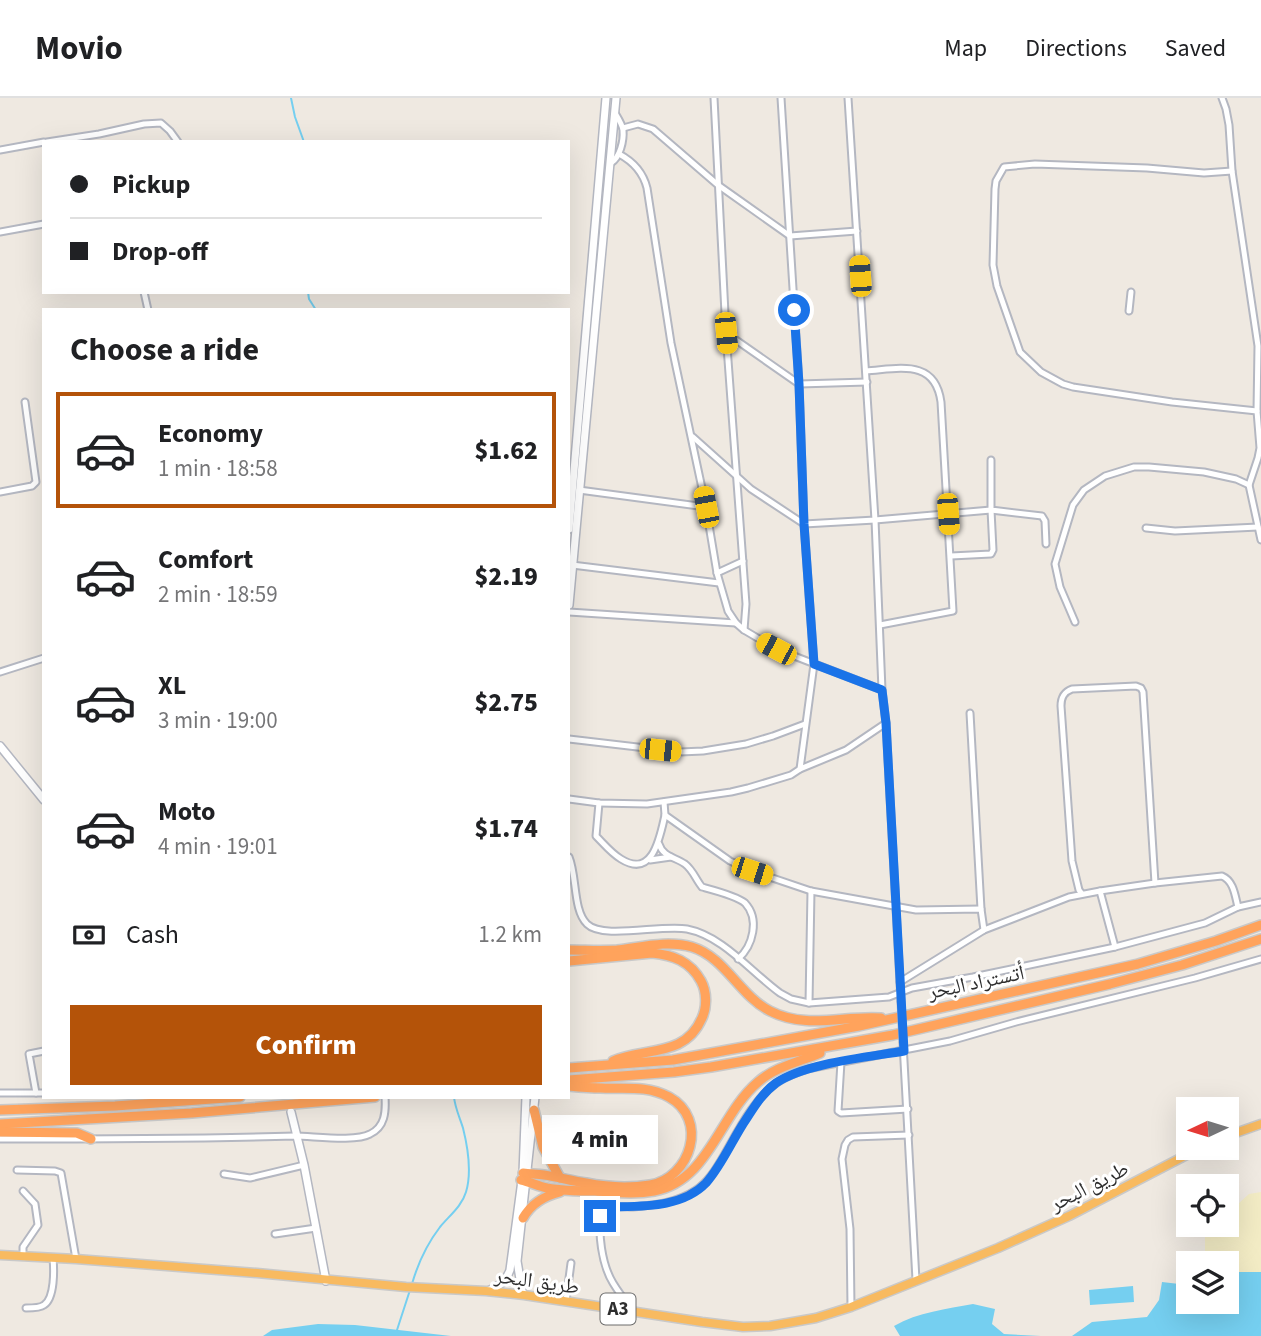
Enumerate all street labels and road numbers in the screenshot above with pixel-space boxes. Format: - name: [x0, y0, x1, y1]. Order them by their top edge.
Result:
- street label: أتستراد البحر: [924, 957, 1027, 1007]
- street label: طريق البحر: [1043, 1153, 1134, 1219]
- street label: طريق البحر: [492, 1260, 581, 1302]
- road number: A3: [600, 1294, 636, 1324]

